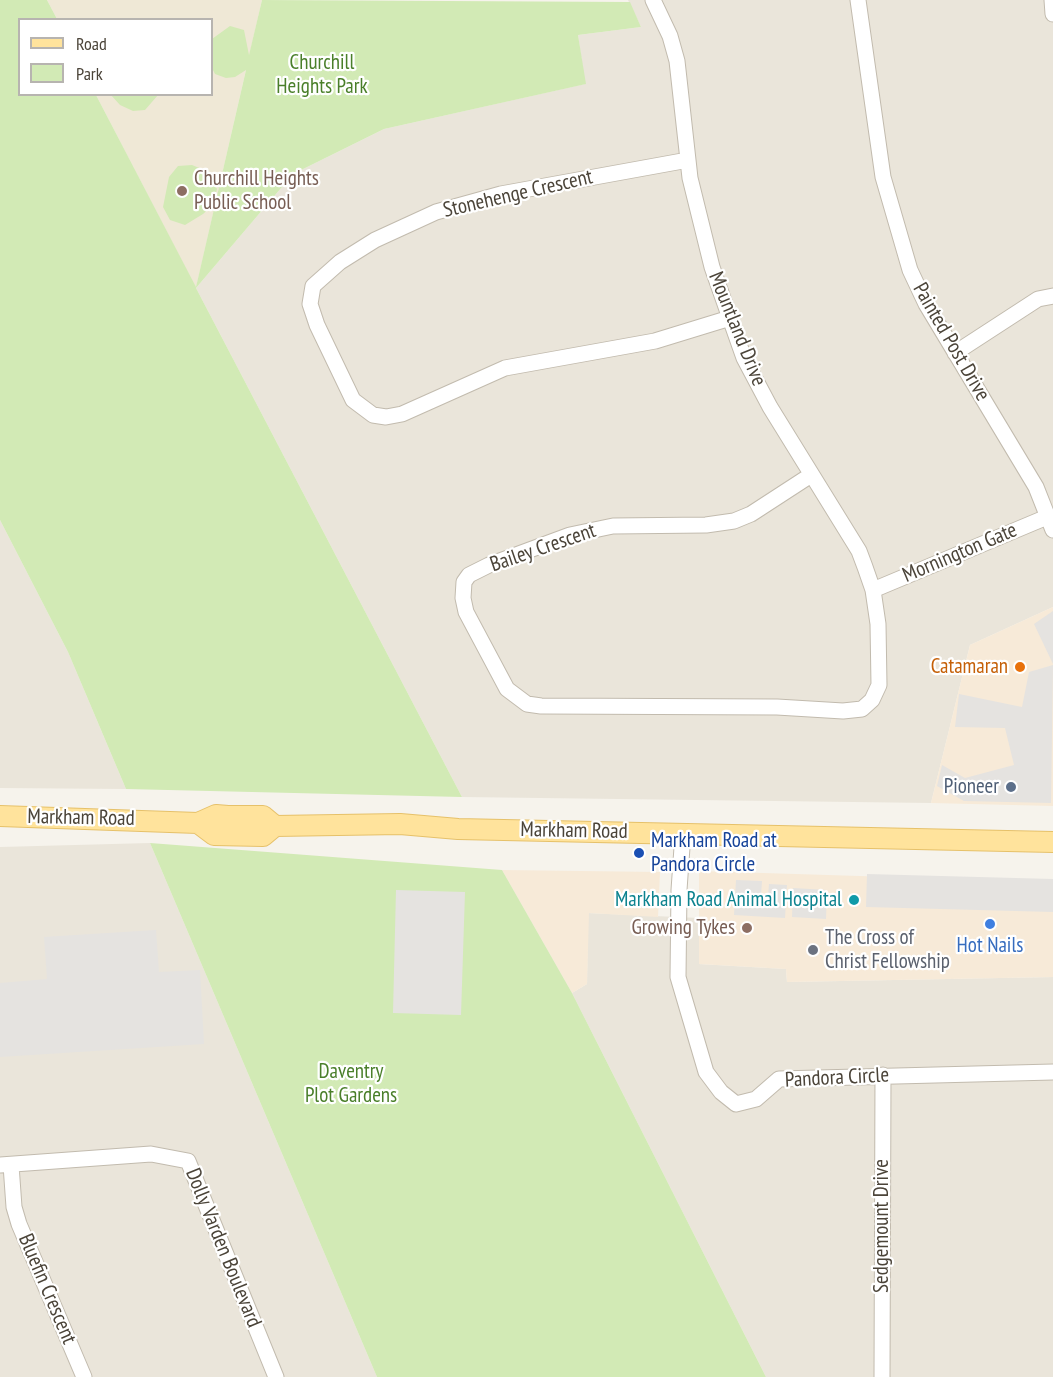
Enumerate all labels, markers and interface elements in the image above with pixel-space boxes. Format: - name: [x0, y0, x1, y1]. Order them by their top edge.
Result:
- legend: [18, 18, 213, 96]
- text: Road: [76, 32, 107, 55]
- park label: Churchill Heights Park: [276, 50, 368, 100]
- text: Park: [76, 62, 103, 85]
- street label: Stonehenge Crescent: [441, 165, 595, 223]
- place label: Churchill Heights Public School: [194, 166, 319, 216]
- marker: Churchill Heights Public School: [175, 184, 189, 198]
- street label: Mountland Drive: [703, 268, 771, 390]
- street label: Painted Post Drive: [907, 278, 995, 406]
- street label: Bailey Crescent: [487, 518, 599, 578]
- street label: Mornington Gate: [899, 518, 1021, 588]
- place label: Catamaran: [931, 654, 1008, 680]
- marker: Catamaran: [1013, 660, 1027, 674]
- place label: Pioneer: [944, 774, 999, 800]
- marker: Pioneer: [1004, 780, 1018, 794]
- street label: Markham Road: [27, 804, 135, 832]
- street label: Markham Road: [520, 817, 628, 845]
- place label: Markham Road at Pandora Circle: [651, 828, 777, 878]
- marker: Markham Road at Pandora Circle: [632, 846, 646, 860]
- place label: Markham Road Animal Hospital: [615, 887, 842, 913]
- marker: Markham Road Animal Hospital: [847, 893, 861, 907]
- place label: Growing Tykes: [632, 915, 735, 941]
- marker: Hot Nails: [983, 917, 997, 931]
- marker: Growing Tykes: [740, 921, 754, 935]
- place label: The Cross of Christ Fellowship: [825, 925, 950, 975]
- place label: Hot Nails: [957, 933, 1023, 959]
- marker: The Cross of Christ Fellowship: [806, 943, 820, 957]
- park label: Daventry Plot Gardens: [305, 1059, 397, 1109]
- street label: Pandora Circle: [784, 1063, 890, 1093]
- street label: Sedgemount Drive: [869, 1159, 895, 1293]
- street label: Dolly Varden Boulevard: [180, 1165, 266, 1331]
- street label: Bluefin Crescent: [13, 1230, 81, 1348]

